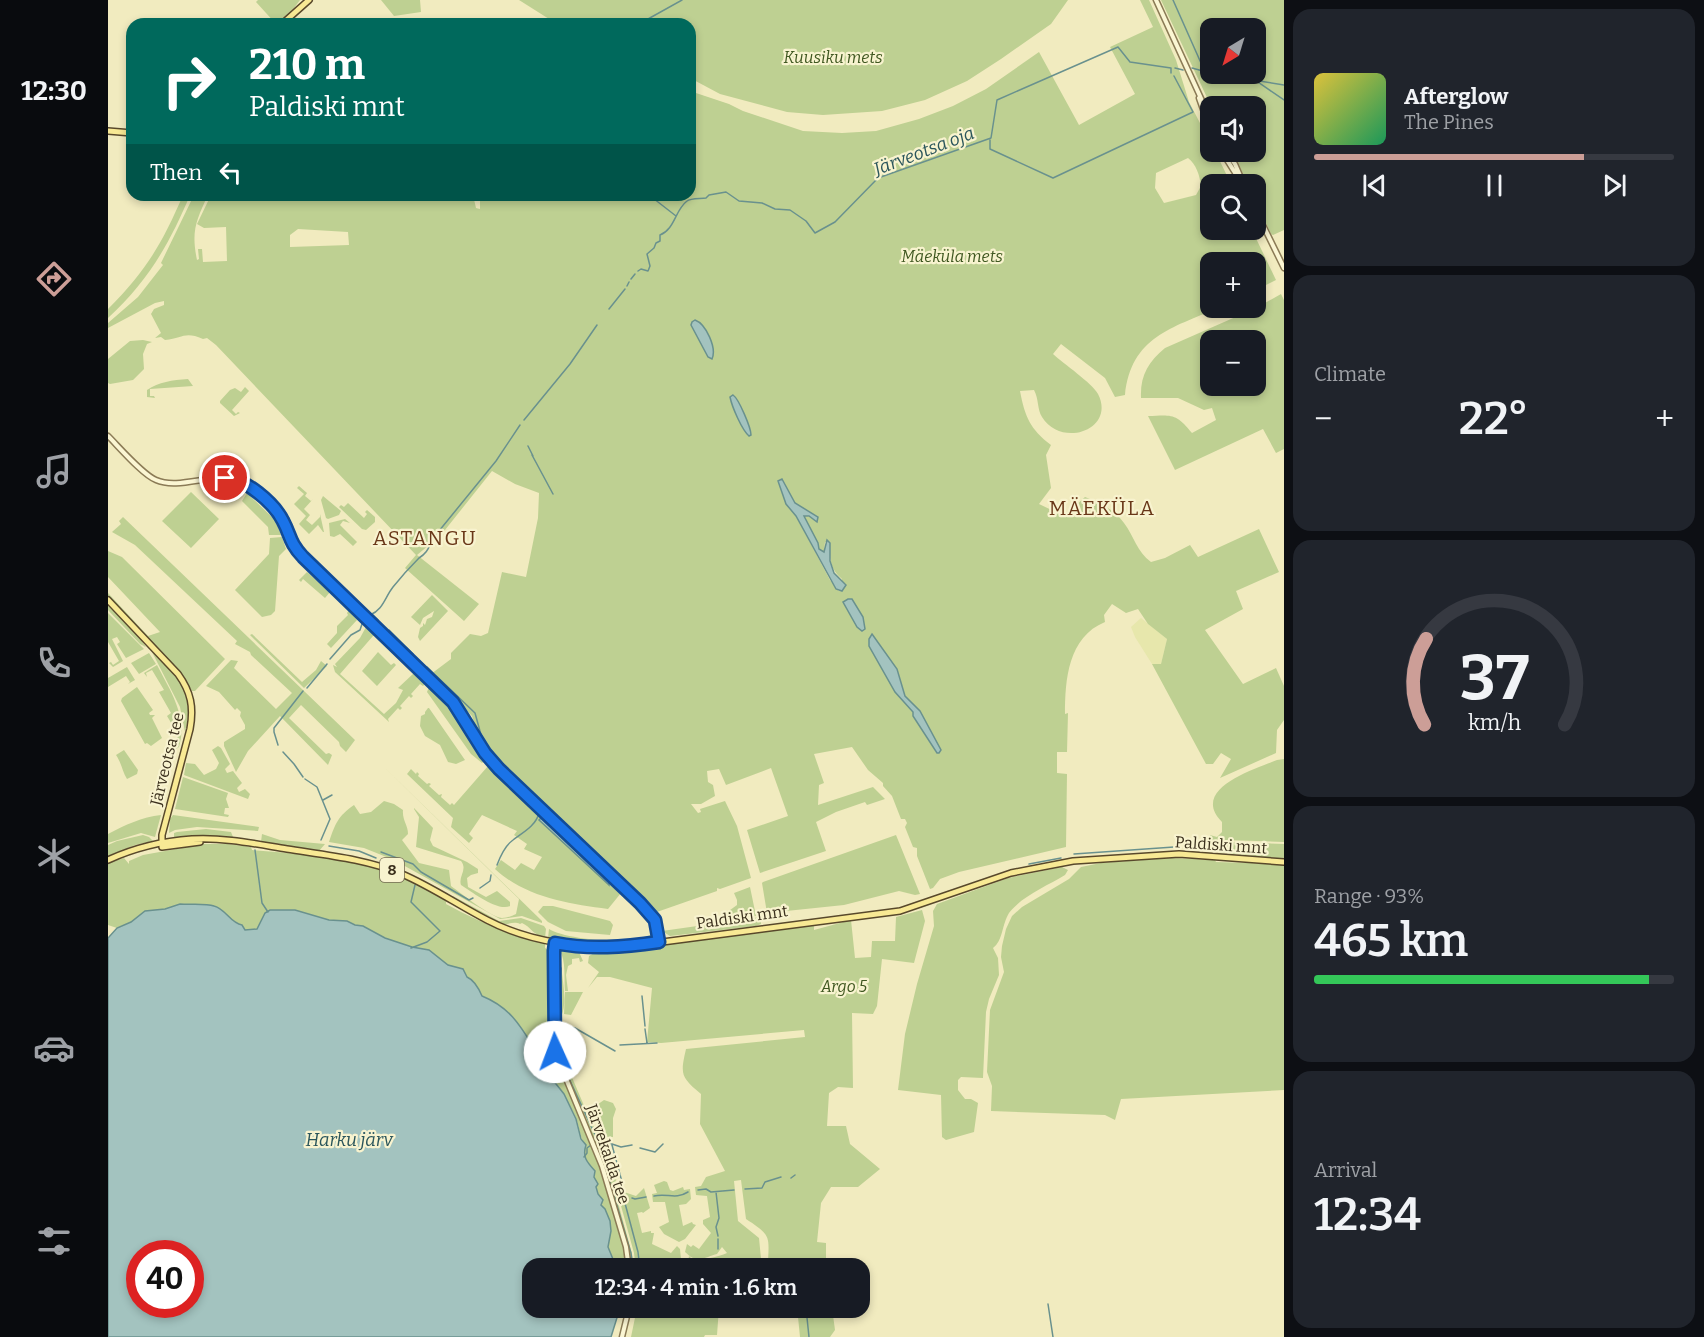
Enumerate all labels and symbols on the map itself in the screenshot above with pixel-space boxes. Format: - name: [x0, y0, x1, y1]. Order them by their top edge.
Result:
- north arrow: [1200, 18, 1266, 84]
- park label: Kuusiku mets: [784, 48, 883, 67]
- water label: Järveotsa oja: [869, 122, 977, 181]
- park label: Mäeküla mets: [901, 247, 1003, 266]
- pin: [199, 452, 250, 503]
- district label: MÄEKÜLA: [1049, 496, 1155, 520]
- district label: ASTANGU: [373, 526, 477, 550]
- street label: Järveotsa tee: [146, 710, 188, 809]
- street label: Paldiski mnt: [1174, 832, 1268, 858]
- road number: 8: [380, 858, 404, 882]
- street label: Paldiski mnt: [695, 901, 789, 933]
- park label: Argo 5: [820, 977, 868, 996]
- position arrow: [523, 1020, 587, 1084]
- street label: Järvekalda tee: [582, 1101, 634, 1206]
- water label: Harku järv: [305, 1129, 393, 1151]
- speed limit sign: 40: [126, 1240, 204, 1318]

